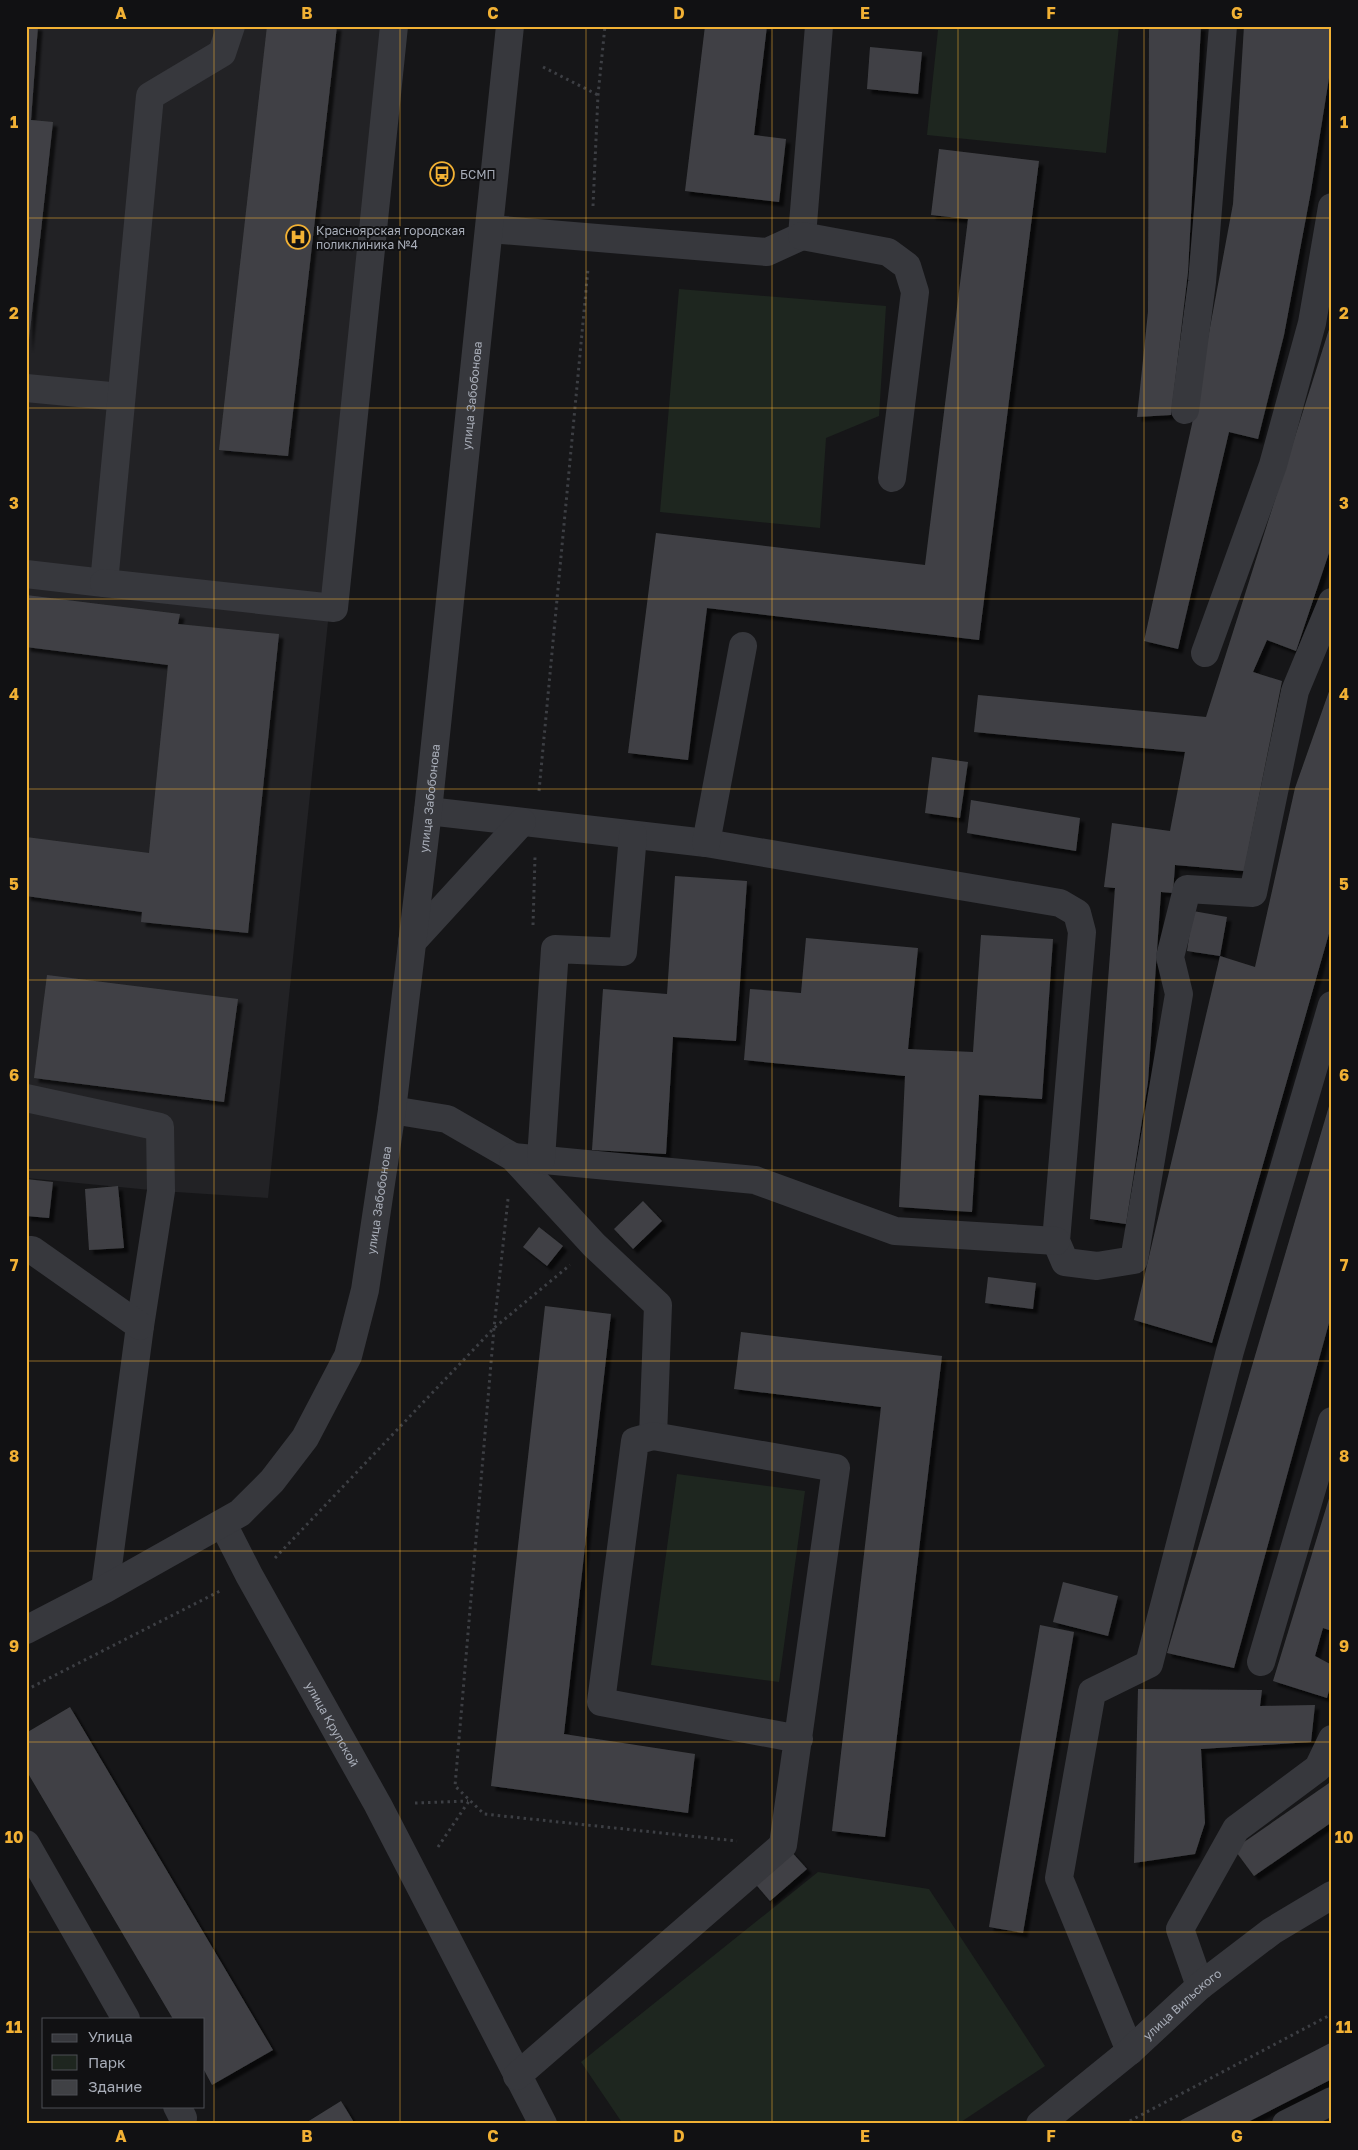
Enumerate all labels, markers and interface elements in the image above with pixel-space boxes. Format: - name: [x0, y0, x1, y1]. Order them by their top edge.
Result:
- text: A: [115, 3, 127, 23]
- text: B: [301, 3, 313, 23]
- text: C: [487, 3, 499, 23]
- text: D: [673, 3, 685, 23]
- text: E: [860, 3, 870, 23]
- text: F: [1046, 3, 1056, 23]
- text: G: [1231, 3, 1243, 23]
- text: 1: [10, 112, 18, 132]
- text: 1: [1340, 112, 1348, 132]
- bus stop icon: БСМП: [429, 161, 455, 187]
- place label: БСМП: [460, 167, 495, 182]
- place label: Красноярская городская поликлиника №4: [316, 223, 465, 252]
- hospital icon: Красноярская городская поликлиника №4: [285, 224, 311, 250]
- text: 2: [9, 303, 19, 323]
- text: 2: [1339, 303, 1349, 323]
- street label: улица Забобонова: [458, 340, 485, 451]
- text: 3: [9, 493, 19, 513]
- text: 3: [1339, 493, 1349, 513]
- text: 4: [9, 684, 19, 704]
- text: 4: [1339, 684, 1349, 704]
- street label: улица Забобонова: [416, 743, 442, 854]
- text: 5: [9, 874, 19, 894]
- text: 5: [1339, 874, 1349, 894]
- text: 6: [9, 1065, 19, 1085]
- text: 6: [1339, 1065, 1349, 1085]
- street label: улица Забобонова: [363, 1145, 394, 1255]
- text: 7: [10, 1255, 19, 1275]
- text: 7: [1340, 1255, 1349, 1275]
- text: 8: [9, 1446, 19, 1466]
- text: 8: [1339, 1446, 1349, 1466]
- text: 9: [9, 1636, 19, 1656]
- text: 9: [1339, 1636, 1349, 1656]
- street label: улица Крупской: [303, 1679, 362, 1769]
- text: 10: [5, 1827, 23, 1847]
- text: 10: [1335, 1827, 1353, 1847]
- street label: улица Вильского: [1140, 1965, 1224, 2043]
- text: 11: [6, 2017, 22, 2037]
- text: 11: [1336, 2017, 1352, 2037]
- legend: [42, 2018, 205, 2108]
- text: Улица: [88, 2027, 133, 2045]
- text: Парк: [88, 2053, 126, 2071]
- text: Здание: [88, 2077, 142, 2095]
- text: A: [115, 2126, 127, 2146]
- text: B: [301, 2126, 313, 2146]
- text: C: [487, 2126, 499, 2146]
- text: D: [673, 2126, 685, 2146]
- text: E: [860, 2126, 870, 2146]
- text: F: [1046, 2126, 1056, 2146]
- text: G: [1231, 2126, 1243, 2146]

